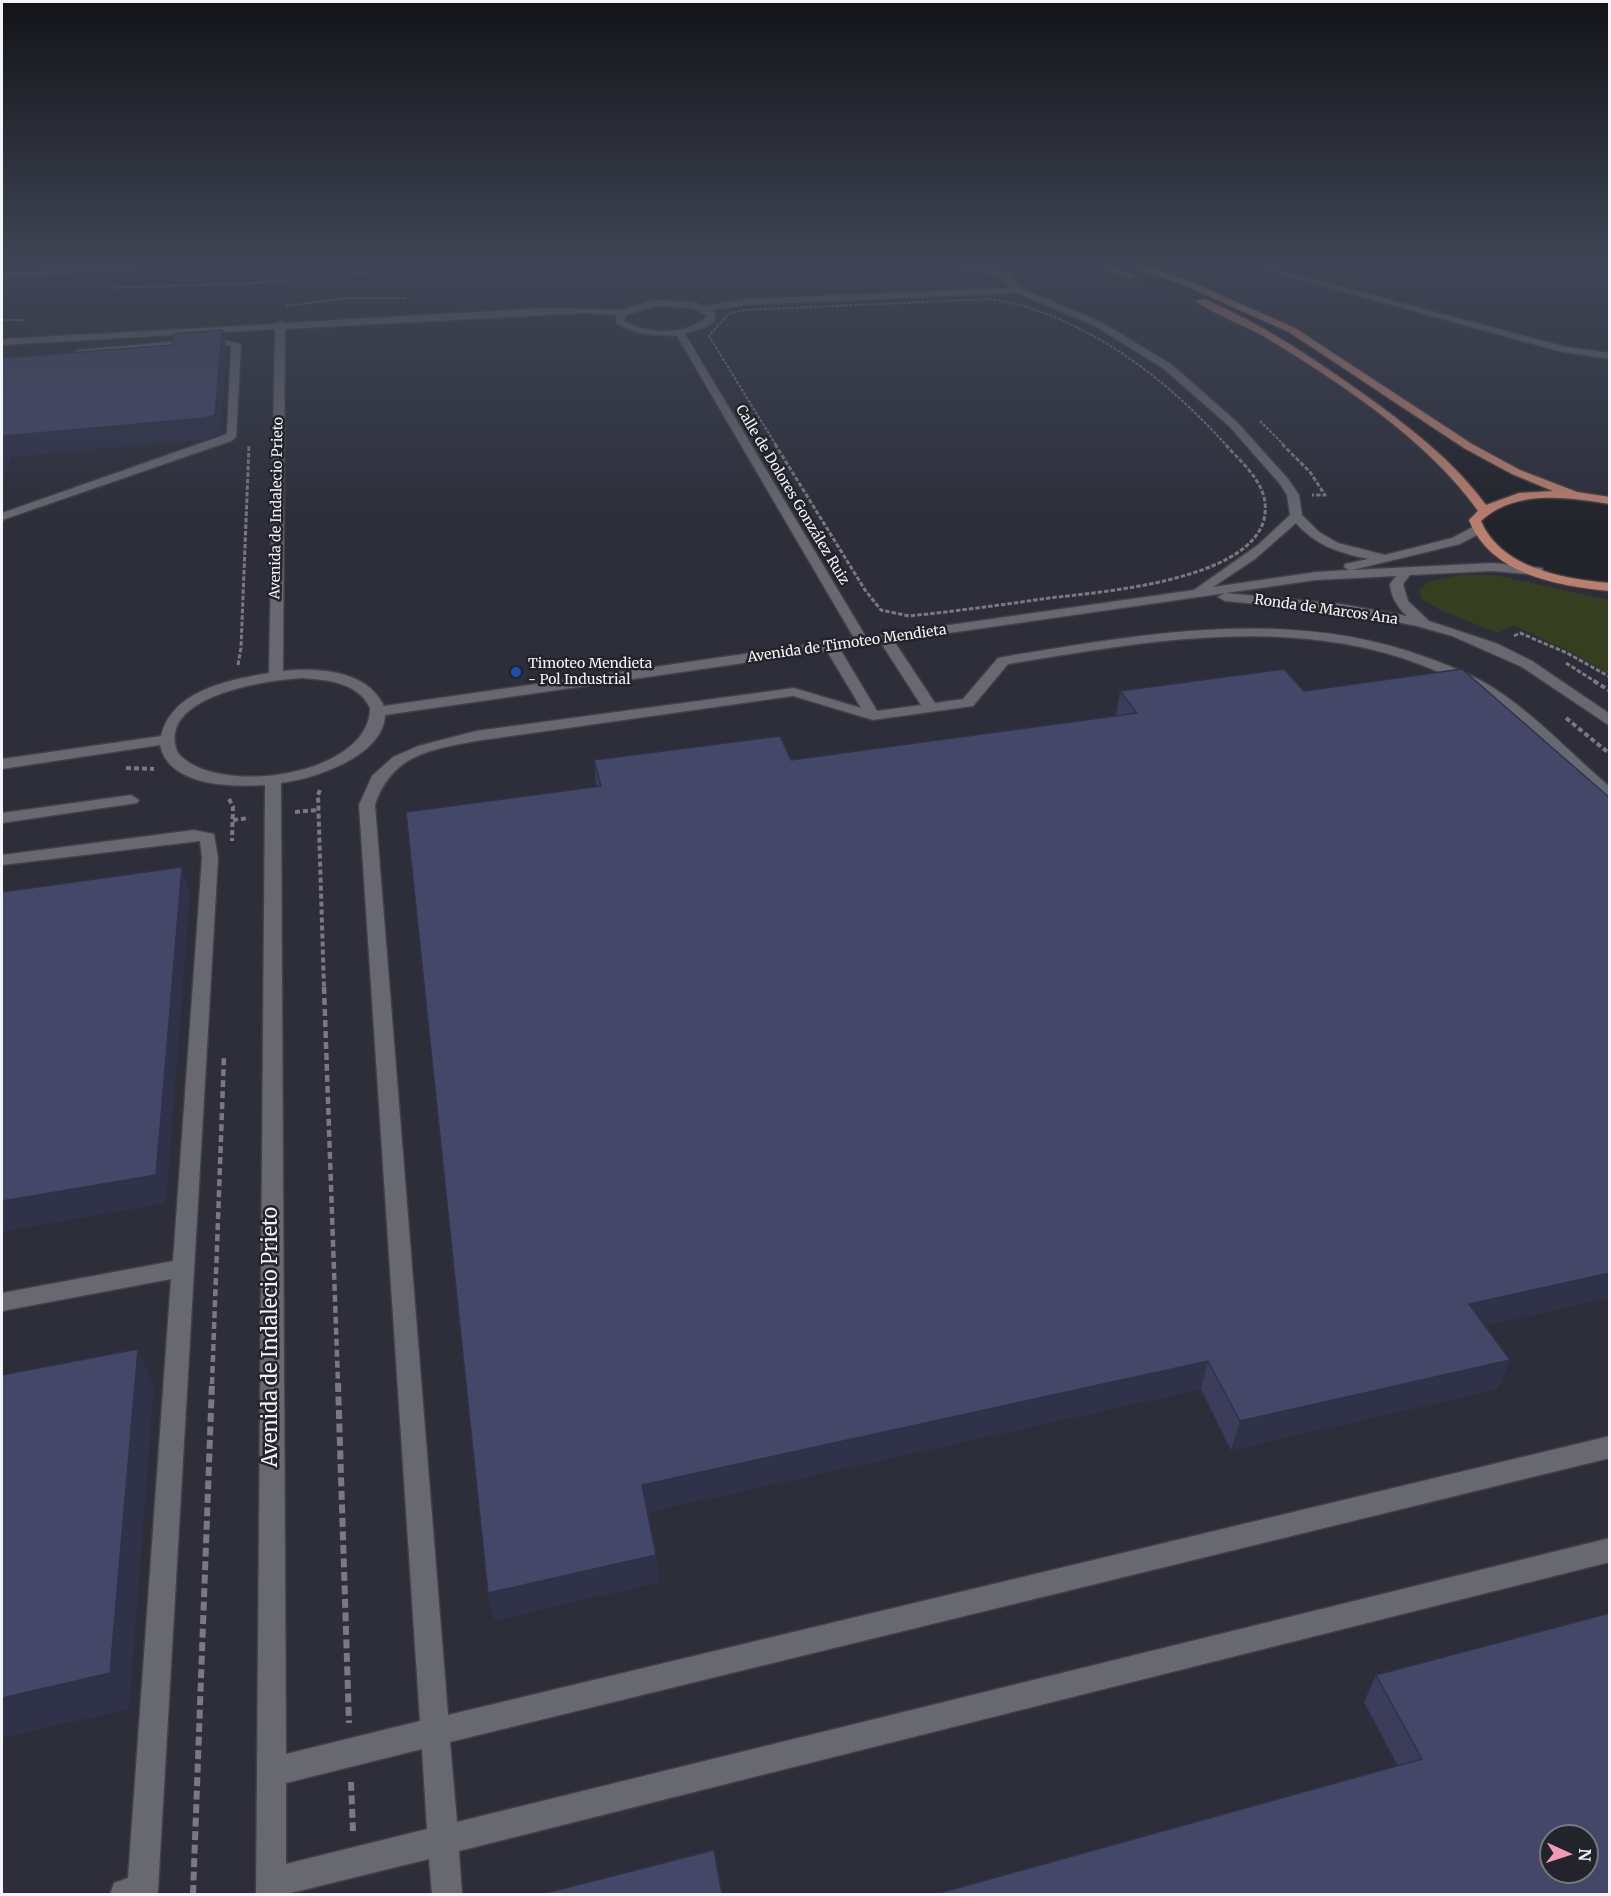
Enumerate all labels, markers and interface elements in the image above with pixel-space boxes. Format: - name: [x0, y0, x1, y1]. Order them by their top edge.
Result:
- street label: Calle de Dolores González Ruiz: [732, 402, 852, 588]
- street label: Avenida de Indalecio Prieto: [267, 417, 287, 599]
- street label: Ronda de Marcos Ana: [1253, 592, 1399, 628]
- street label: Avenida de Timoteo Mendieta: [746, 622, 948, 666]
- place label: Timoteo Mendieta - Pol Industrial: [528, 656, 652, 688]
- marker: Timoteo Mendieta - Pol Industrial: [509, 665, 523, 679]
- street label: Avenida de Indalecio Prieto: [259, 1207, 283, 1467]
- north arrow: [1539, 1824, 1599, 1884]
- text: N: [1575, 1848, 1595, 1862]

